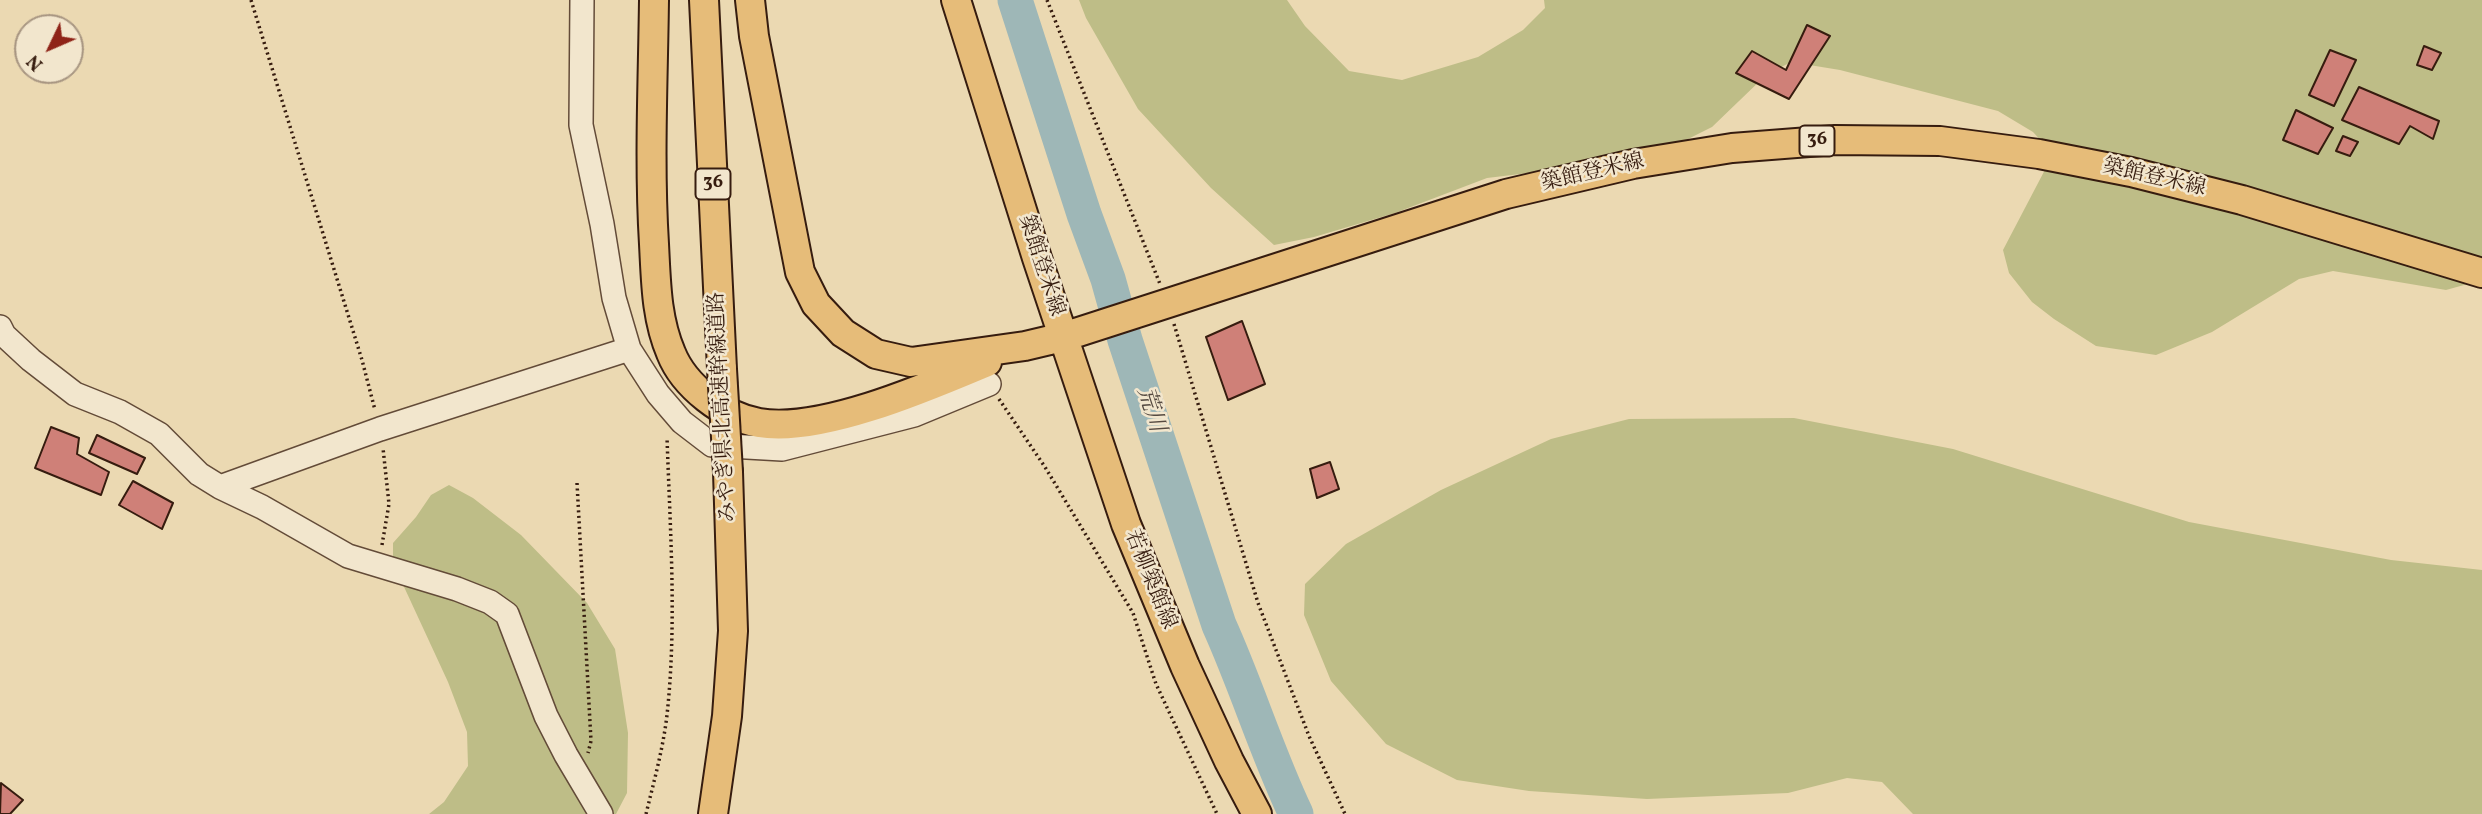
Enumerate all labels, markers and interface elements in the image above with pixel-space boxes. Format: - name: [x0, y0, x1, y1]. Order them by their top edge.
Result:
- north arrow: [14, 14, 84, 84]
- text: N: [21, 48, 49, 76]
- road number: 36: [1800, 125, 1834, 156]
- street label: 築館登米線: [1539, 150, 1647, 198]
- street label: 築館登米線: [2100, 155, 2208, 203]
- road number: 36: [696, 168, 730, 200]
- street label: 築館登米線: [1012, 212, 1068, 320]
- street label: みやぎ県北高速幹線道路: [705, 291, 743, 523]
- water label: 荒川: [1129, 384, 1169, 436]
- street label: 若柳築館線: [1118, 527, 1180, 633]

